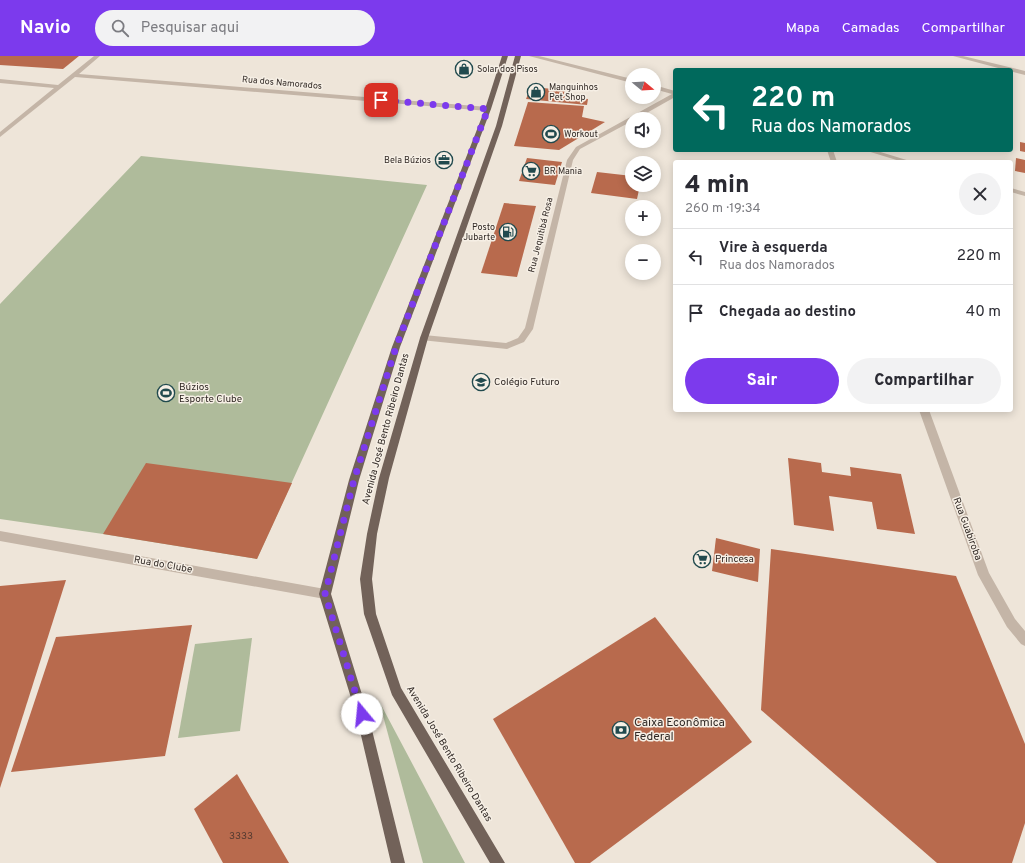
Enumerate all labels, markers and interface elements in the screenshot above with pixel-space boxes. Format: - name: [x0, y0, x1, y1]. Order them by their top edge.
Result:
- search box: [95, 10, 375, 46]
- text: Navio: [20, 16, 71, 40]
- icon: search: [109, 17, 131, 39]
- text: Pesquisar aqui: [141, 19, 239, 38]
- text: Mapa: [786, 20, 820, 37]
- text: Camadas: [842, 20, 900, 37]
- text: Compartilhar: [922, 20, 1005, 37]
- shop icon: Solar dos Pisos: [454, 59, 474, 79]
- place label: Solar dos Pisos: [477, 64, 538, 75]
- north arrow: [625, 68, 661, 104]
- map controls: [625, 68, 661, 280]
- street label: Rua dos Namorados: [242, 74, 322, 92]
- text: 220 m: [751, 81, 835, 117]
- shop icon: Manguinhos Pet Shop: [526, 82, 546, 102]
- place label: Manguinhos Pet Shop: [549, 82, 598, 103]
- pin: [364, 83, 398, 117]
- icon: left: [685, 84, 737, 136]
- icon: arrive: [370, 89, 392, 111]
- button: sound: [625, 112, 661, 148]
- text: Rua dos Namorados: [751, 116, 912, 139]
- sports icon: Workout: [541, 124, 561, 144]
- place label: Workout: [564, 129, 598, 140]
- office icon: Bela Búzios: [434, 150, 454, 170]
- place label: Bela Búzios: [384, 155, 431, 166]
- button: layers: [625, 156, 661, 192]
- supermarket icon: BR Mania: [521, 161, 541, 181]
- place label: BR Mania: [544, 166, 582, 177]
- text: 4 min: [685, 171, 749, 201]
- button: close: [959, 173, 1001, 215]
- street label: Rua Jequitibá Rosa: [526, 196, 556, 274]
- button: +: [625, 200, 661, 236]
- text: 260 m · 19:34: [685, 201, 761, 217]
- place label: Posto Jubarte: [463, 222, 495, 243]
- fuel station icon: Posto Jubarte: [498, 222, 518, 242]
- text: Vire à esquerda: [719, 239, 828, 258]
- button: −: [625, 244, 661, 280]
- icon: left: [685, 246, 707, 268]
- text: 220 m: [957, 247, 1001, 266]
- text: Rua dos Namorados: [719, 258, 835, 274]
- icon: arrive: [685, 302, 707, 324]
- text: Chegada ao destino: [719, 303, 856, 322]
- text: 40 m: [966, 303, 1001, 322]
- street label: Avenida José Bento Ribeiro Dantas: [359, 352, 413, 506]
- button: Sair: [685, 358, 839, 404]
- button: Compartilhar: [847, 358, 1001, 404]
- school or university icon: Colégio Futuro: [471, 372, 491, 392]
- place label: Colégio Futuro: [494, 376, 560, 389]
- place label: Búzios Esporte Clube: [179, 381, 242, 406]
- sports icon: Búzios Esporte Clube: [156, 383, 176, 403]
- street label: Rua Guabiroba: [950, 496, 984, 562]
- supermarket icon: Princesa: [692, 549, 712, 569]
- street label: Rua do Clube: [133, 553, 193, 577]
- place label: Princesa: [715, 553, 754, 566]
- street label: Avenida José Bento Ribeiro Dantas: [403, 684, 495, 825]
- position arrow: [341, 693, 383, 735]
- place label: Caixa Econômica Federal: [634, 715, 725, 745]
- bank icon: Caixa Econômica Federal: [611, 720, 631, 740]
- house number: 3333: [229, 830, 253, 843]

